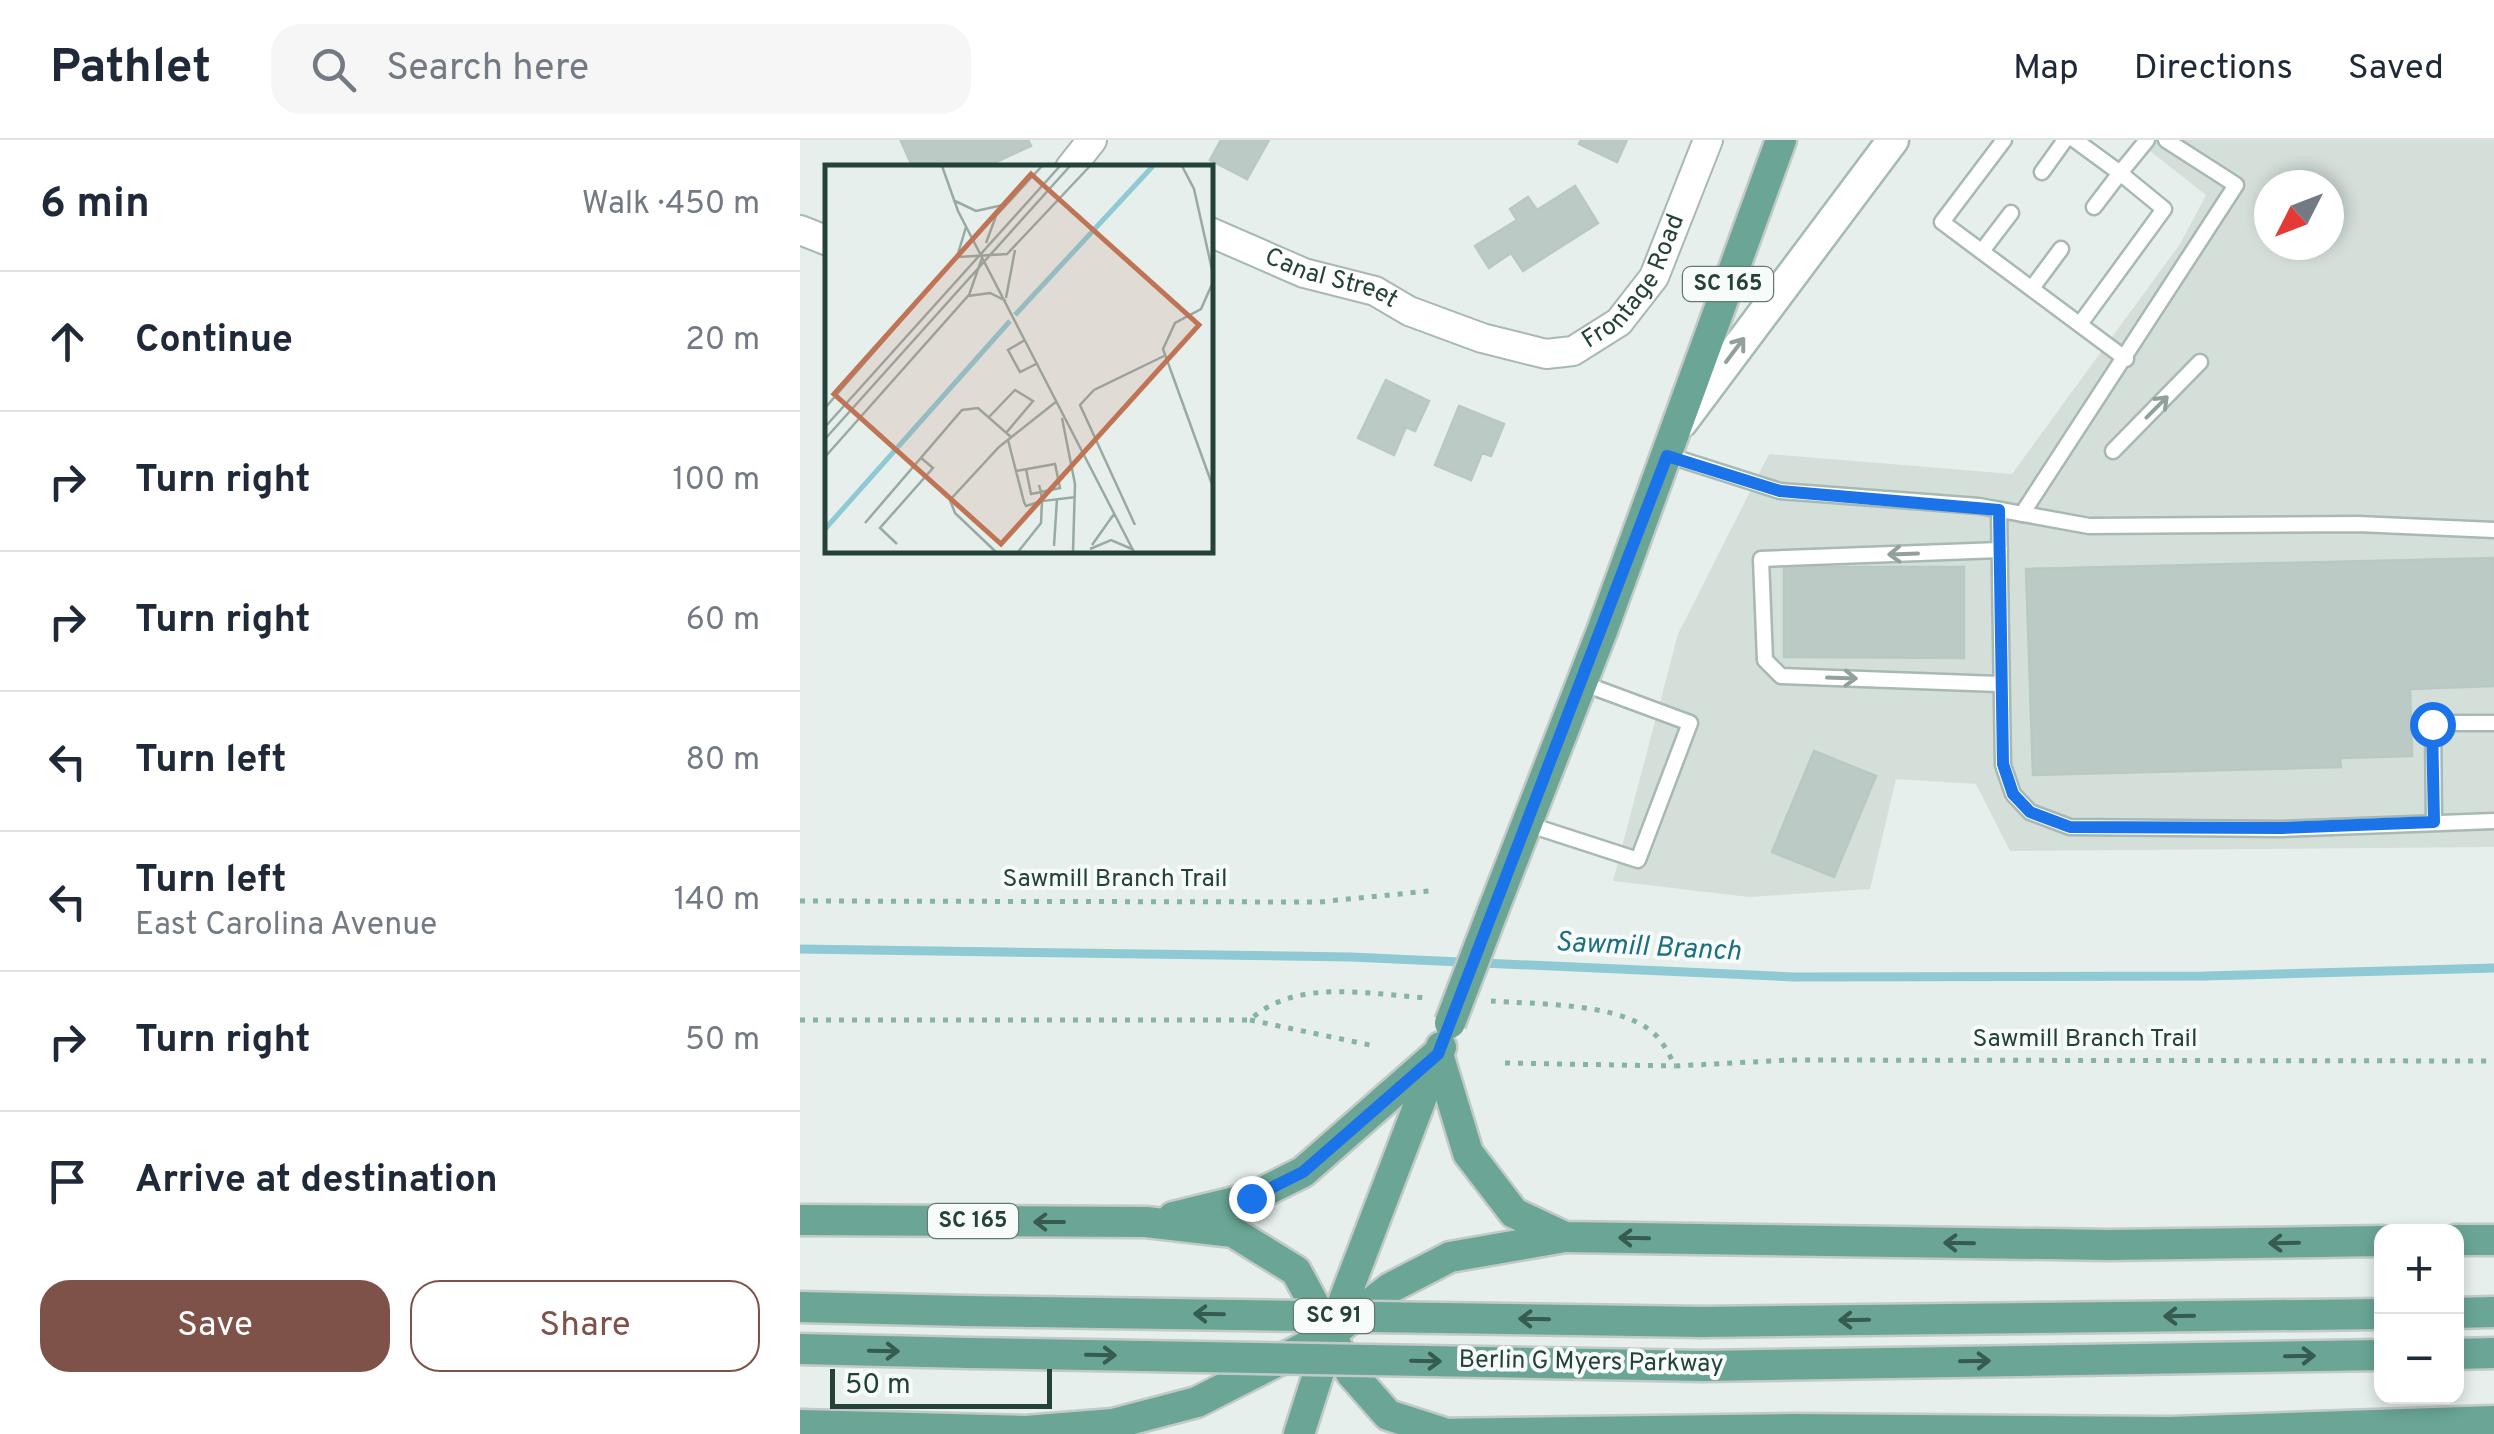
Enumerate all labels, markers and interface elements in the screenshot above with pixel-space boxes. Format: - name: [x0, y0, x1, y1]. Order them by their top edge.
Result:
- search box: [271, 24, 971, 114]
- text: Pathlet: [50, 39, 211, 99]
- icon: search: [306, 42, 361, 97]
- text: Search here: [386, 45, 589, 94]
- text: Map: [2013, 47, 2079, 91]
- text: Directions: [2134, 47, 2293, 91]
- text: Saved: [2348, 47, 2444, 91]
- inset map: [825, 165, 1212, 552]
- north arrow: [2254, 170, 2344, 260]
- text: 6 min: [40, 179, 150, 232]
- text: Walk · 450 m: [582, 185, 760, 225]
- street label: Frontage Road: [1577, 210, 1693, 357]
- street label: Canal Street: [1259, 242, 1403, 317]
- road number: SC 165: [1683, 267, 1773, 301]
- icon: ahead: [40, 314, 95, 369]
- text: Continue: [135, 317, 293, 366]
- text: 20 m: [685, 321, 760, 361]
- one-way arrow: [1725, 337, 1746, 364]
- one-way arrow: [2144, 395, 2168, 419]
- icon: right: [40, 454, 95, 509]
- text: Turn right: [135, 457, 310, 506]
- text: 100 m: [673, 461, 760, 501]
- one-way arrow: [1887, 544, 1919, 563]
- icon: right: [40, 594, 95, 649]
- text: Turn right: [135, 597, 310, 646]
- text: 60 m: [686, 601, 760, 641]
- one-way arrow: [1825, 669, 1857, 688]
- route start: [2410, 702, 2456, 748]
- icon: left: [40, 734, 95, 789]
- text: Turn left: [135, 737, 287, 786]
- text: 80 m: [686, 741, 760, 781]
- text: Turn left: [135, 857, 287, 906]
- street label: Sawmill Branch Trail: [1003, 864, 1227, 896]
- icon: left: [40, 874, 95, 929]
- text: 140 m: [674, 881, 760, 921]
- text: East Carolina Avenue: [135, 906, 437, 946]
- water label: Sawmill Branch: [1554, 925, 1742, 971]
- icon: right: [40, 1014, 95, 1069]
- text: Turn right: [135, 1017, 310, 1066]
- text: 50 m: [685, 1021, 760, 1061]
- street label: Sawmill Branch Trail: [1973, 1024, 2197, 1056]
- icon: arrive: [40, 1154, 95, 1209]
- text: Arrive at destination: [135, 1157, 498, 1206]
- route end: [1229, 1176, 1275, 1222]
- road number: SC 165: [928, 1204, 1018, 1238]
- one-way arrow: [1033, 1212, 1066, 1232]
- map controls: [2374, 1224, 2464, 1404]
- button: +: [2374, 1224, 2464, 1314]
- one-way arrow: [1619, 1229, 1651, 1248]
- one-way arrow: [2269, 1233, 2301, 1252]
- one-way arrow: [1944, 1234, 1976, 1252]
- button: Save: [40, 1280, 390, 1372]
- button: Share: [410, 1280, 760, 1372]
- road number: SC 91: [1294, 1299, 1374, 1333]
- one-way arrow: [1194, 1304, 1226, 1324]
- one-way arrow: [2164, 1306, 2196, 1326]
- one-way arrow: [1519, 1310, 1552, 1328]
- one-way arrow: [1839, 1310, 1872, 1330]
- button: −: [2374, 1314, 2464, 1404]
- one-way arrow: [868, 1342, 900, 1360]
- street label: Berlin G Myers Parkway: [1458, 1345, 1724, 1381]
- one-way arrow: [1085, 1346, 1117, 1365]
- one-way arrow: [2284, 1346, 2316, 1366]
- one-way arrow: [1410, 1352, 1442, 1370]
- one-way arrow: [1959, 1352, 1991, 1371]
- scale bar: [830, 1364, 1052, 1408]
- text: 50 m: [845, 1368, 911, 1404]

